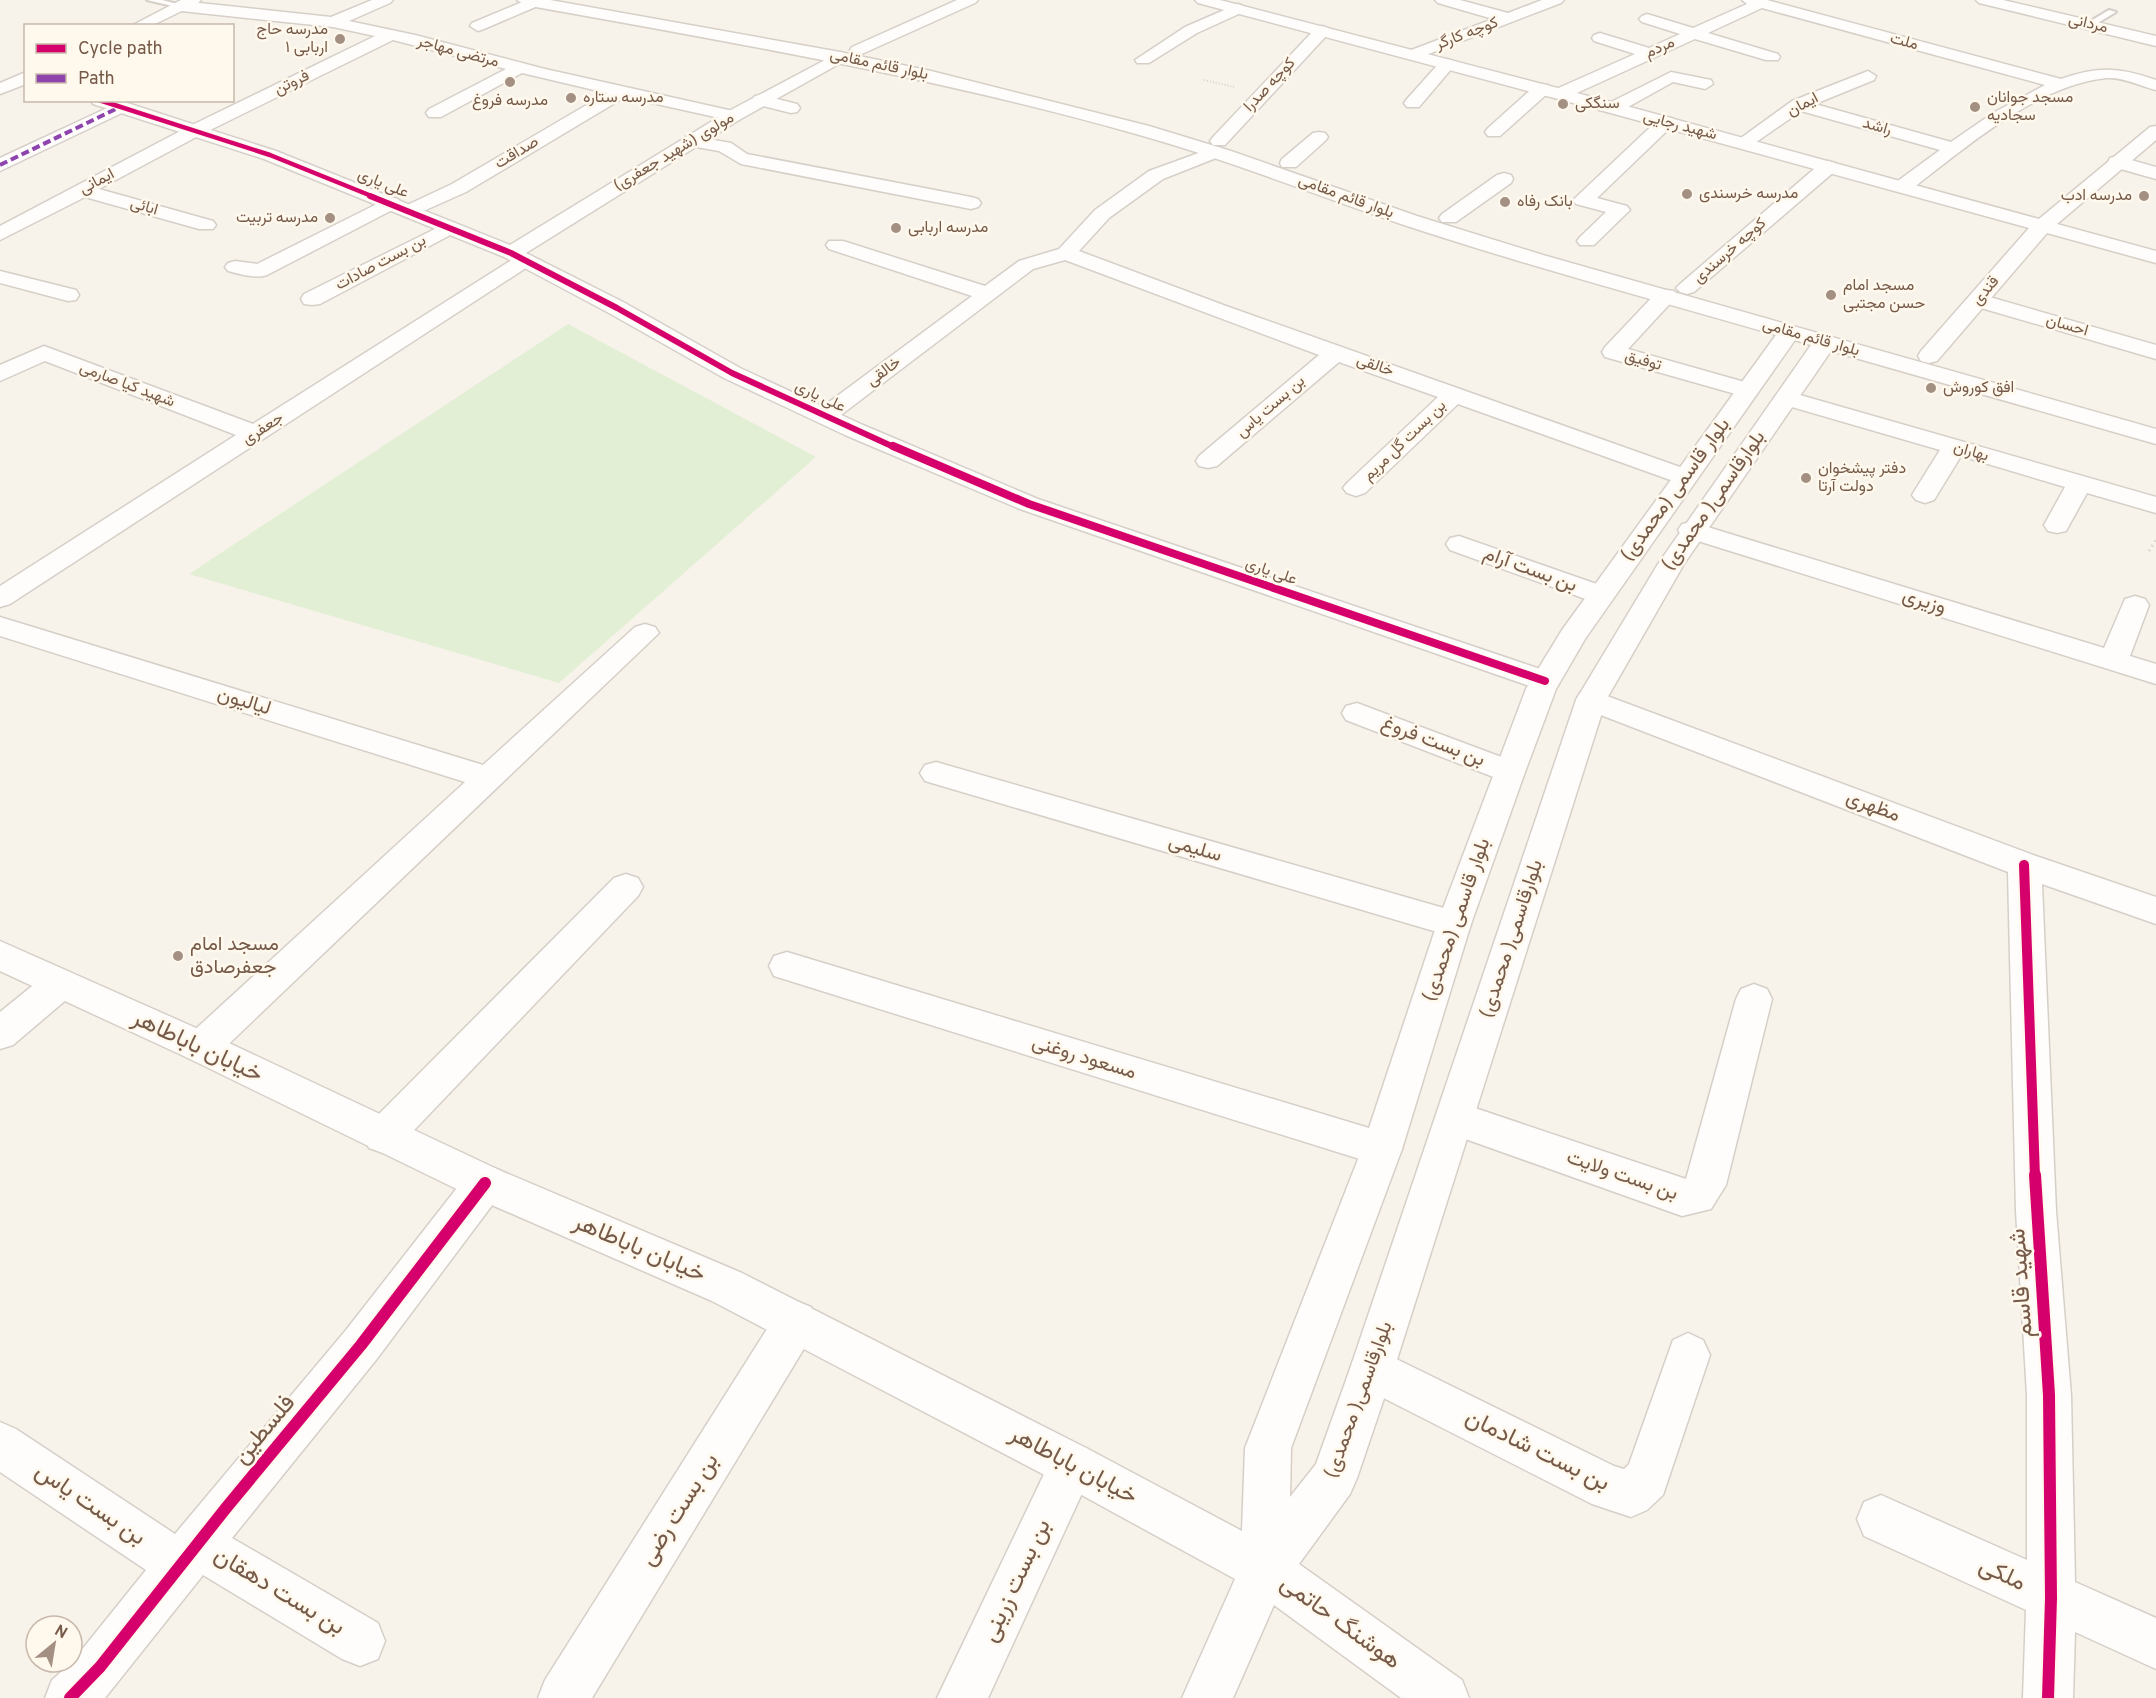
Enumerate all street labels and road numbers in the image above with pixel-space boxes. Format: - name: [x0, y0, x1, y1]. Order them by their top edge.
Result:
- street label: مردانی: [2066, 10, 2110, 38]
- street label: کوچه کارگر: [1432, 13, 1501, 55]
- street label: ملت: [1888, 29, 1920, 55]
- street label: مرتضی مهاجر: [414, 31, 501, 73]
- street label: مردم: [1642, 33, 1678, 63]
- street label: بلوار قائم مقامی: [828, 45, 930, 85]
- street label: کوچه صدرا: [1240, 54, 1300, 116]
- street label: فروتن: [271, 66, 313, 100]
- street label: ایمان: [1784, 88, 1822, 122]
- street label: شهید رجایی: [1641, 107, 1719, 145]
- street label: مولوی (شهید جعفری): [610, 108, 738, 196]
- street label: راشد: [1860, 113, 1894, 141]
- street label: صداقت: [491, 132, 543, 174]
- street label: ایمانی: [76, 164, 118, 200]
- street label: علی یاری: [354, 165, 412, 203]
- street label: بلوار قائم مقامی: [1296, 170, 1396, 224]
- street label: ابائی: [128, 194, 160, 220]
- street label: کوچه خرسندی: [1689, 214, 1771, 288]
- street label: بن بست صادات: [332, 231, 430, 295]
- street label: قندی: [1968, 272, 2004, 310]
- street label: احسان: [2044, 310, 2090, 342]
- street label: بلوار قائم مقامی: [1760, 315, 1862, 361]
- street label: توفیق: [1622, 346, 1664, 376]
- street label: خالقی: [1354, 350, 1396, 382]
- street label: خالقی: [863, 352, 905, 391]
- street label: شهید کیا صارمی: [76, 358, 178, 412]
- street label: بن بست یاس: [1232, 372, 1310, 442]
- street label: علی یاری: [792, 377, 848, 417]
- street label: بن بست گل مریم: [1359, 396, 1451, 486]
- street label: جعفری: [239, 408, 288, 450]
- street label: بلوار قاسمی (محمدی): [1615, 413, 1737, 567]
- street label: بلوارقاسمی( محمدی): [1656, 426, 1772, 576]
- street label: بهاران: [1951, 437, 1991, 467]
- street label: بن بست آرام: [1480, 541, 1580, 599]
- street label: علی یاری: [1242, 554, 1300, 590]
- street label: وزیری: [1899, 583, 1949, 621]
- street label: لیالیون: [214, 682, 274, 722]
- street label: بن بست فروغ: [1377, 710, 1489, 774]
- street label: مظهری: [1842, 785, 1904, 829]
- street label: سلیمی: [1165, 829, 1225, 869]
- street label: بلوار قاسمی (محمدی): [1417, 835, 1497, 1005]
- street label: بلوارقاسمی( محمدی): [1474, 856, 1550, 1022]
- street label: خیابان باباطاهر: [126, 1003, 267, 1090]
- street label: مسعود روغنی: [1029, 1030, 1139, 1086]
- street label: بن بست ولایت: [1563, 1145, 1681, 1207]
- street label: خیابان باباطاهر: [567, 1207, 710, 1290]
- street label: شهید قاسم: [2003, 1227, 2041, 1339]
- street label: بلوارقاسمی( محمدی): [1319, 1318, 1399, 1482]
- street label: فلسطین: [227, 1389, 303, 1471]
- street label: بن بست شادمان: [1460, 1403, 1614, 1499]
- street label: خیابان باباطاهر: [1003, 1419, 1142, 1512]
- street label: بن بست رضی: [634, 1448, 726, 1572]
- street label: بن بست یاس: [29, 1457, 151, 1553]
- street label: بن بست زرینی: [975, 1515, 1059, 1647]
- street label: بن بست دهقان: [208, 1541, 350, 1643]
- street label: ملکی: [1974, 1551, 2030, 1599]
- street label: هوشنگ حاتمی: [1274, 1569, 1406, 1677]

